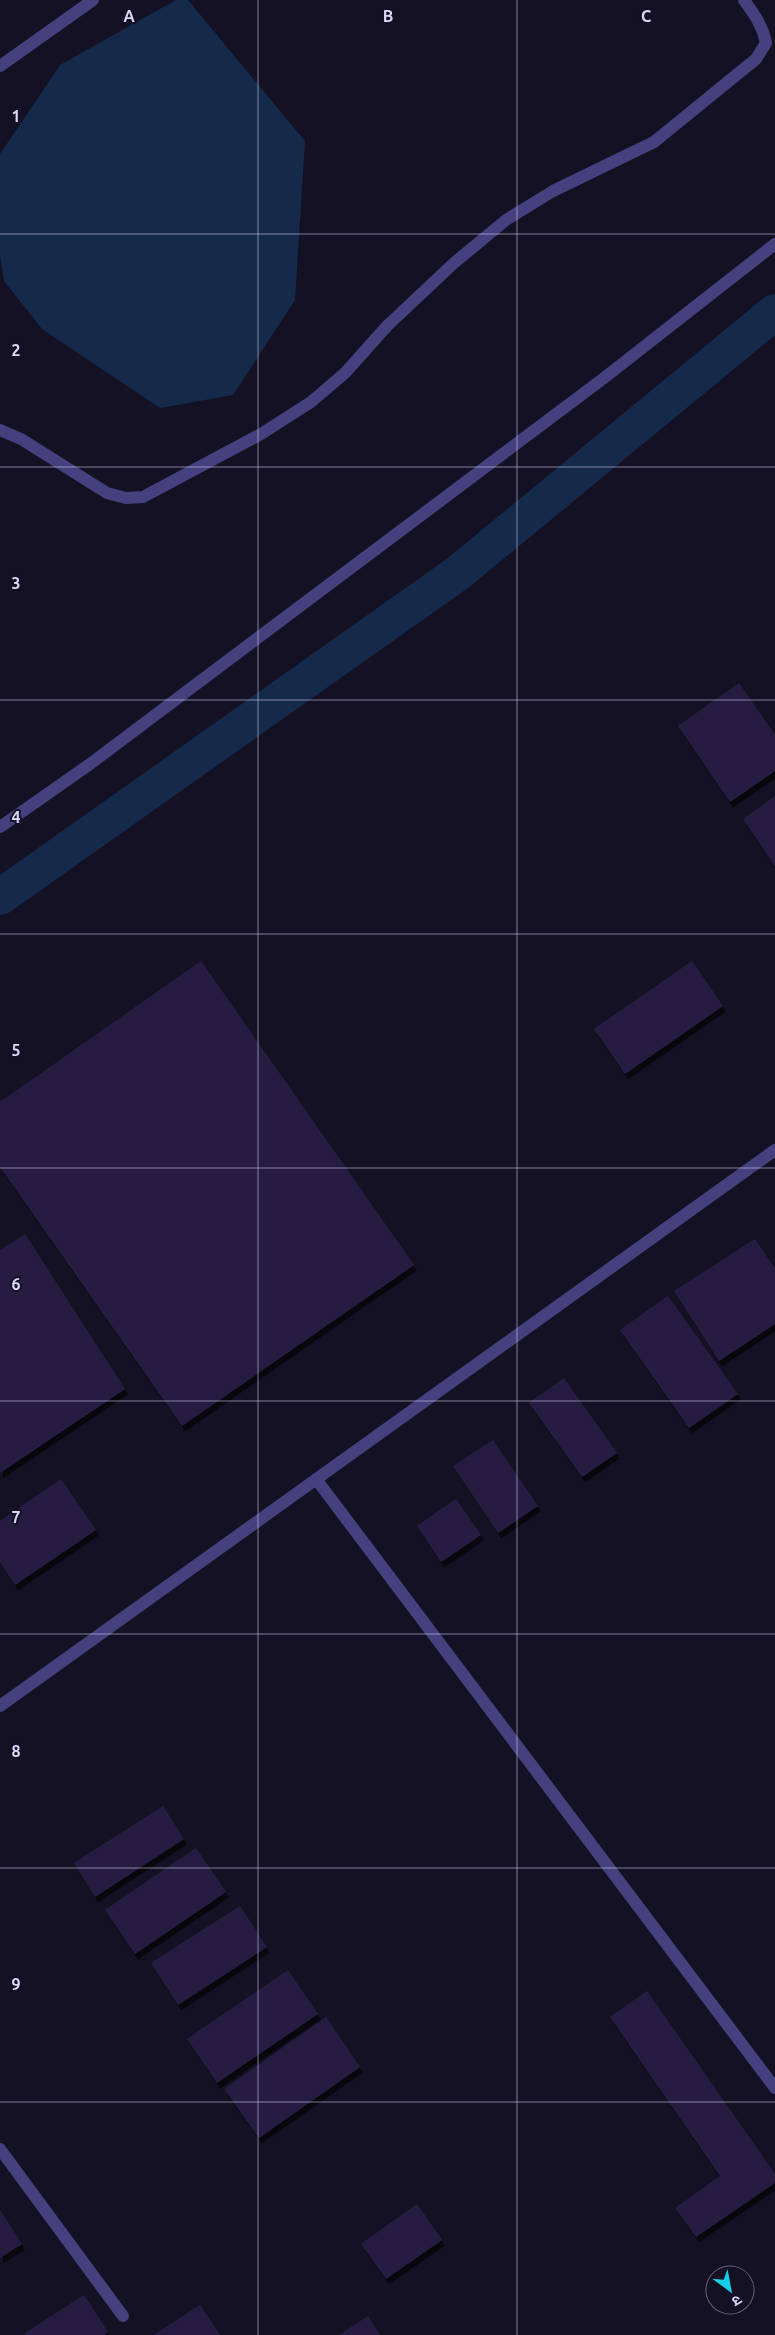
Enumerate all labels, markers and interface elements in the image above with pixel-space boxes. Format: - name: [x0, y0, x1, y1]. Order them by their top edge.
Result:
- text: A: [123, 7, 135, 25]
- text: B: [383, 7, 393, 25]
- text: C: [641, 7, 651, 25]
- text: 1: [11, 107, 21, 125]
- text: 2: [11, 341, 21, 359]
- text: 3: [11, 574, 21, 592]
- text: 4: [11, 808, 21, 826]
- text: 5: [11, 1041, 21, 1059]
- text: 6: [11, 1275, 21, 1293]
- text: 7: [11, 1508, 21, 1526]
- text: 8: [11, 1742, 21, 1760]
- text: 9: [11, 1975, 21, 1993]
- north arrow: [705, 2265, 755, 2315]
- text: उ: [728, 2292, 745, 2310]

